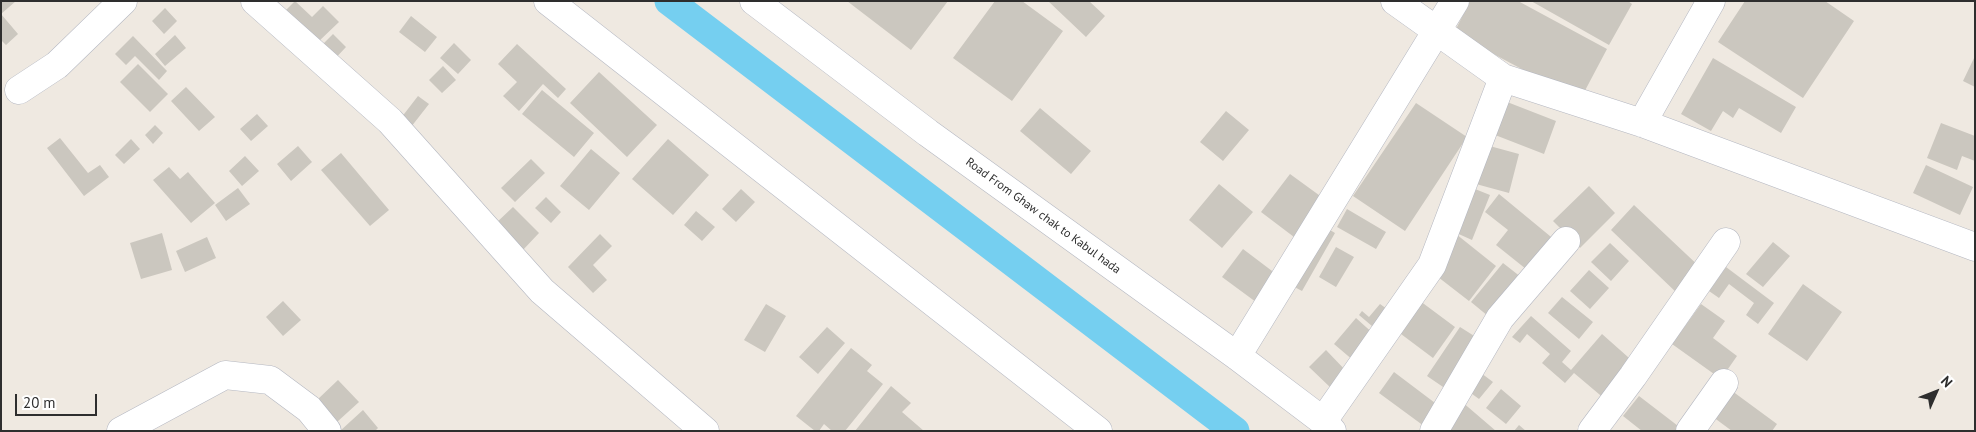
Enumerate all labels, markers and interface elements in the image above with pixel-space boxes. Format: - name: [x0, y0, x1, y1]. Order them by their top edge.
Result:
- street label: Road From Ghaw chak to Kabul hada: [963, 155, 1123, 277]
- north arrow: [1911, 367, 1961, 417]
- text: N: [1937, 372, 1956, 391]
- scale bar: [18, 384, 100, 416]
- text: 20 m: [23, 393, 56, 412]

